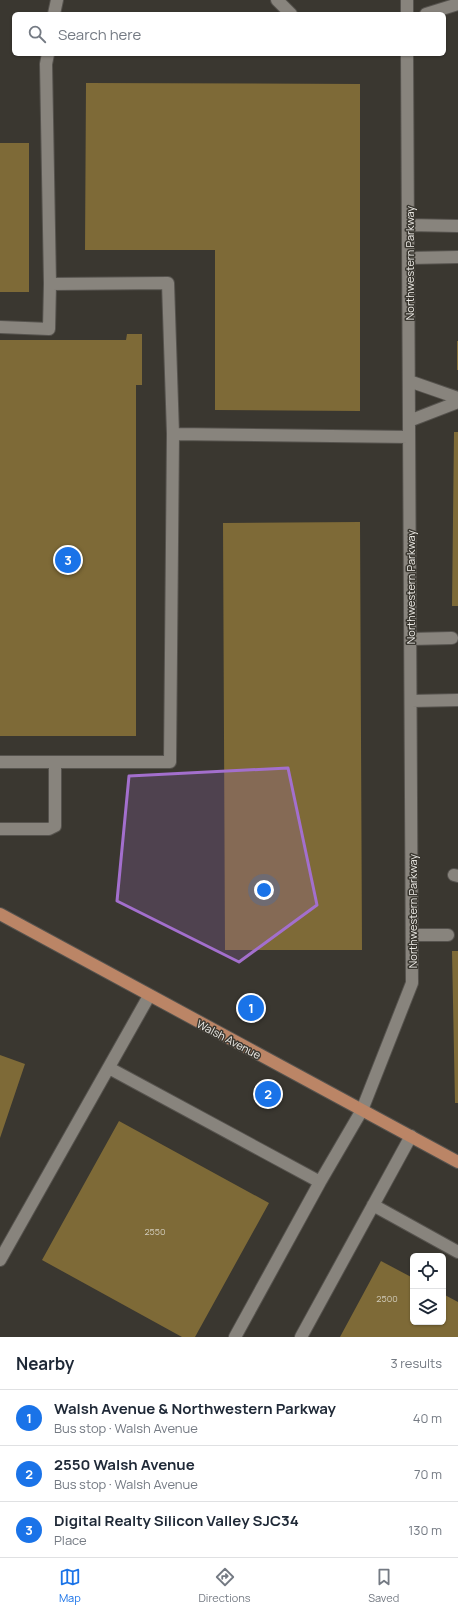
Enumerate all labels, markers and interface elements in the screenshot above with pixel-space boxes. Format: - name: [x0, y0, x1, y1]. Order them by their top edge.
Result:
- search box: [12, 12, 446, 56]
- icon: search: [26, 23, 48, 45]
- text: Search here: [58, 24, 141, 45]
- street label: Northwestern Parkway: [402, 206, 417, 320]
- street label: Northwestern Parkway: [403, 530, 418, 644]
- pin: 3: [55, 545, 81, 575]
- street label: Northwestern Parkway: [405, 854, 420, 968]
- your location: [254, 880, 274, 900]
- pin: 1: [238, 993, 264, 1023]
- street label: Walsh Avenue: [194, 1016, 264, 1062]
- pin: 2: [255, 1079, 281, 1109]
- house number: 2550: [144, 1225, 166, 1238]
- map controls: [410, 1253, 446, 1325]
- button: locate: [410, 1253, 446, 1289]
- button: layers: [410, 1289, 446, 1325]
- house number: 2500: [376, 1292, 398, 1305]
- text: Nearby: [16, 1352, 74, 1375]
- text: 3 results: [390, 1354, 442, 1372]
- text: Walsh Avenue & Northwestern Parkway: [54, 1398, 336, 1419]
- text: 1: [26, 1409, 32, 1427]
- text: 40 m: [413, 1409, 442, 1427]
- text: Bus stop · Walsh Avenue: [54, 1419, 198, 1437]
- text: 2550 Walsh Avenue: [54, 1454, 195, 1475]
- text: 2: [25, 1465, 33, 1483]
- text: 70 m: [414, 1465, 442, 1483]
- text: Bus stop · Walsh Avenue: [54, 1475, 198, 1493]
- text: Digital Realty Silicon Valley SJC34: [54, 1510, 299, 1531]
- text: 3: [25, 1521, 33, 1539]
- text: 130 m: [408, 1521, 442, 1539]
- text: Place: [54, 1531, 87, 1549]
- tab: Map: [59, 1566, 81, 1605]
- tab: Directions: [198, 1566, 251, 1605]
- tab: Saved: [368, 1566, 399, 1605]

